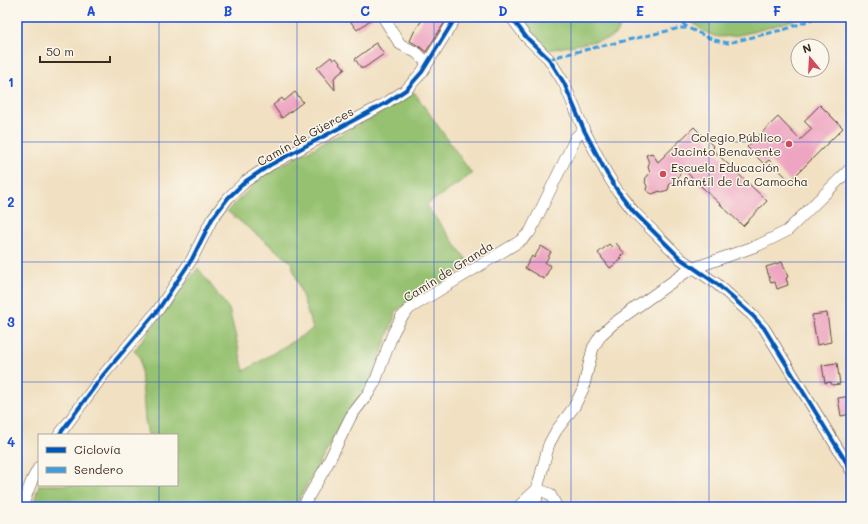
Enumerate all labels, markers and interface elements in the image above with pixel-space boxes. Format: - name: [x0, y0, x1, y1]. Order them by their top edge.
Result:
- text: A: [86, 2, 96, 19]
- text: B: [224, 2, 233, 19]
- text: C: [360, 2, 370, 19]
- text: D: [498, 2, 508, 19]
- text: E: [636, 2, 644, 19]
- text: F: [773, 2, 781, 19]
- scale bar: [40, 38, 110, 64]
- north arrow: [790, 38, 830, 78]
- text: N: [800, 40, 813, 56]
- text: 50 m: [46, 43, 74, 59]
- text: 1: [8, 73, 14, 90]
- street label: Camín de Güerces: [254, 103, 356, 169]
- place label: Colegio Público Jacinto Benavente: [671, 129, 781, 159]
- marker: Colegio Público Jacinto Benavente: [784, 139, 794, 149]
- place label: Escuela Educación Infantil de La Camocha: [671, 159, 808, 189]
- marker: Escuela Educación Infantil de La Camocha: [658, 169, 668, 179]
- text: 2: [7, 193, 15, 210]
- street label: Camín de Granda: [400, 237, 496, 305]
- text: 3: [7, 313, 15, 330]
- text: 4: [7, 433, 15, 450]
- legend: [38, 434, 178, 486]
- text: Ciclovía: [74, 441, 121, 457]
- text: Sendero: [74, 461, 123, 477]

